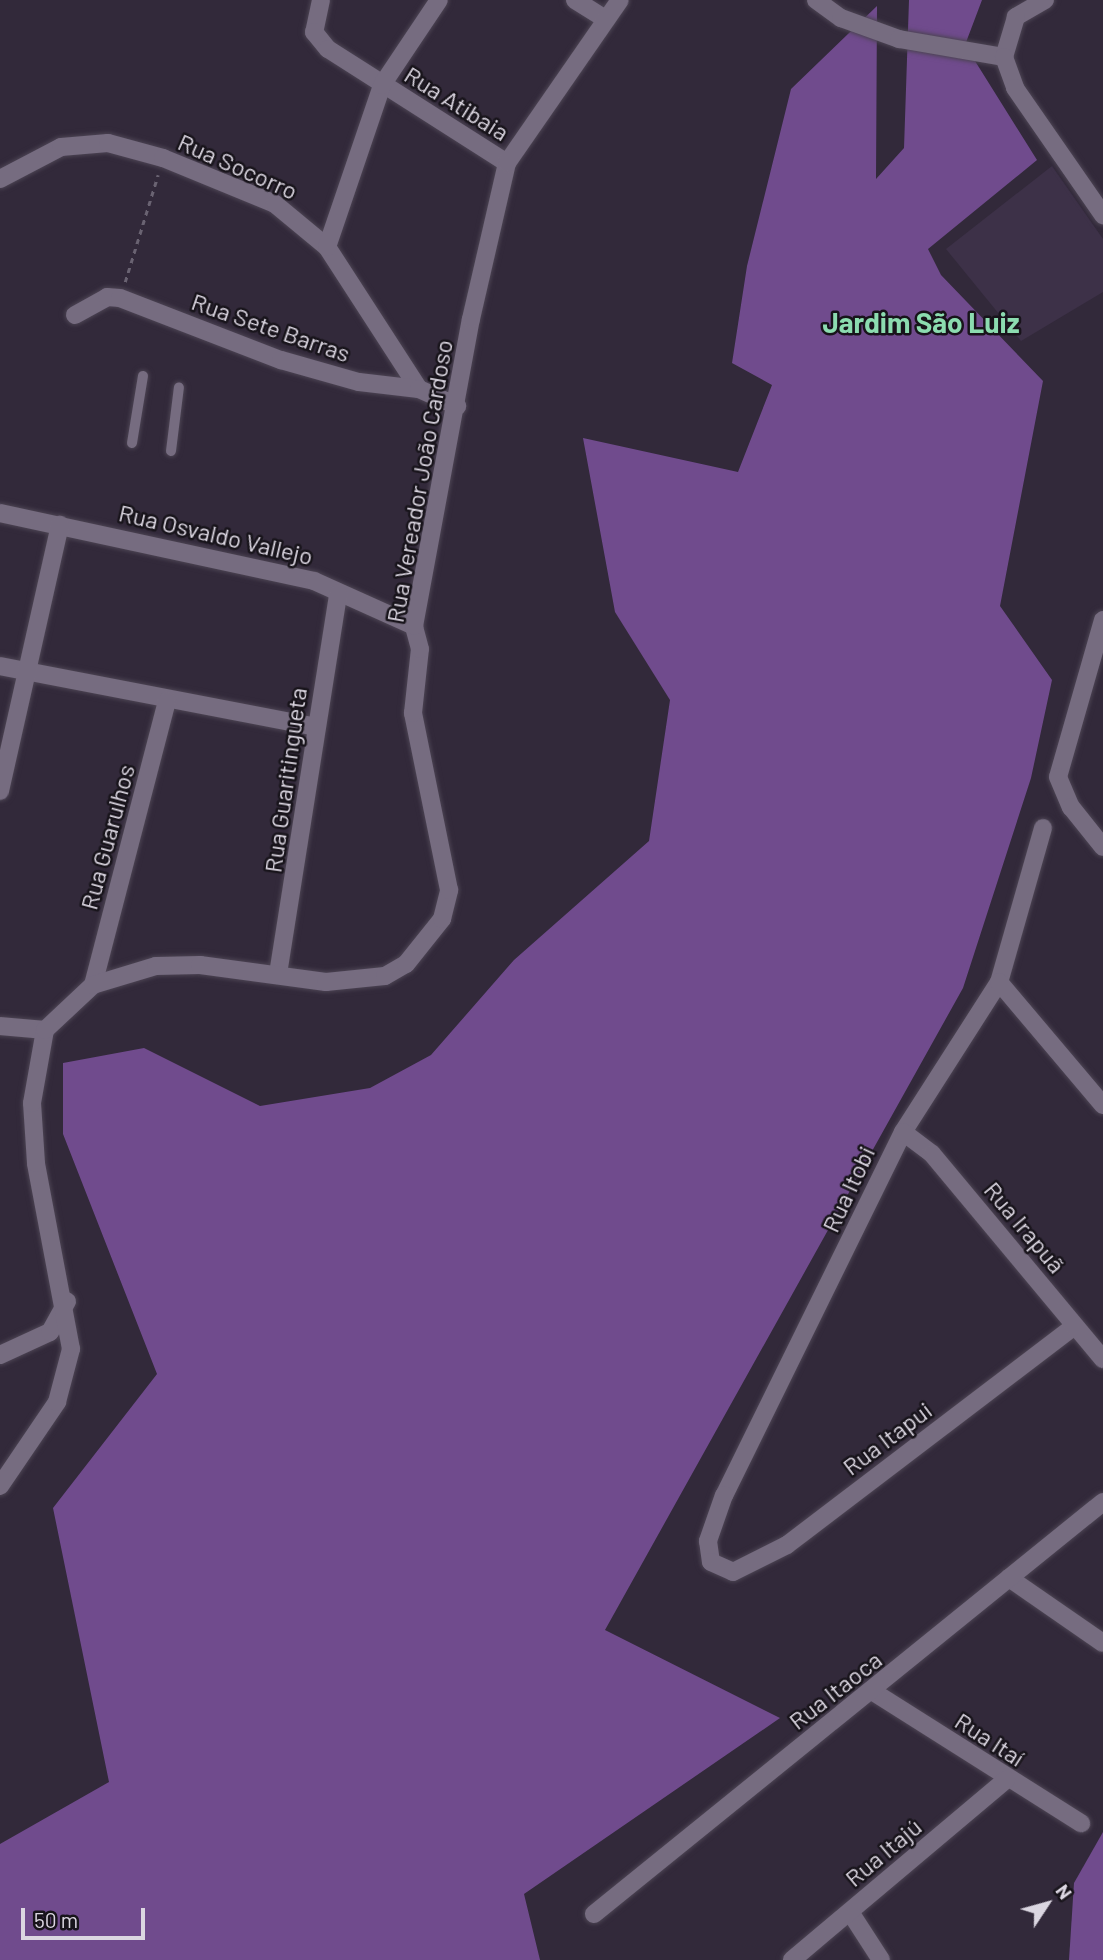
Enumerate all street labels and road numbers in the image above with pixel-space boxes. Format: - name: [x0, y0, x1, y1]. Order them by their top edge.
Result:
- street label: Rua Atibaia: [400, 60, 514, 146]
- street label: Rua Socorro: [174, 127, 302, 205]
- street label: Rua Sete Barras: [188, 286, 354, 368]
- street label: Rua Vereador João Cardoso: [380, 337, 458, 625]
- street label: Rua Osvaldo Vallejo: [116, 498, 316, 570]
- street label: Rua Guaritingueta: [258, 686, 312, 874]
- street label: Rua Guarulhos: [74, 761, 140, 913]
- street label: Rua Itobi: [816, 1141, 880, 1237]
- street label: Rua Irapuã: [979, 1176, 1071, 1278]
- street label: Rua Itapui: [837, 1395, 937, 1481]
- street label: Rua Itaoca: [783, 1645, 887, 1735]
- street label: Rua Itaí: [950, 1706, 1030, 1772]
- street label: Rua Itajú: [839, 1812, 927, 1892]

